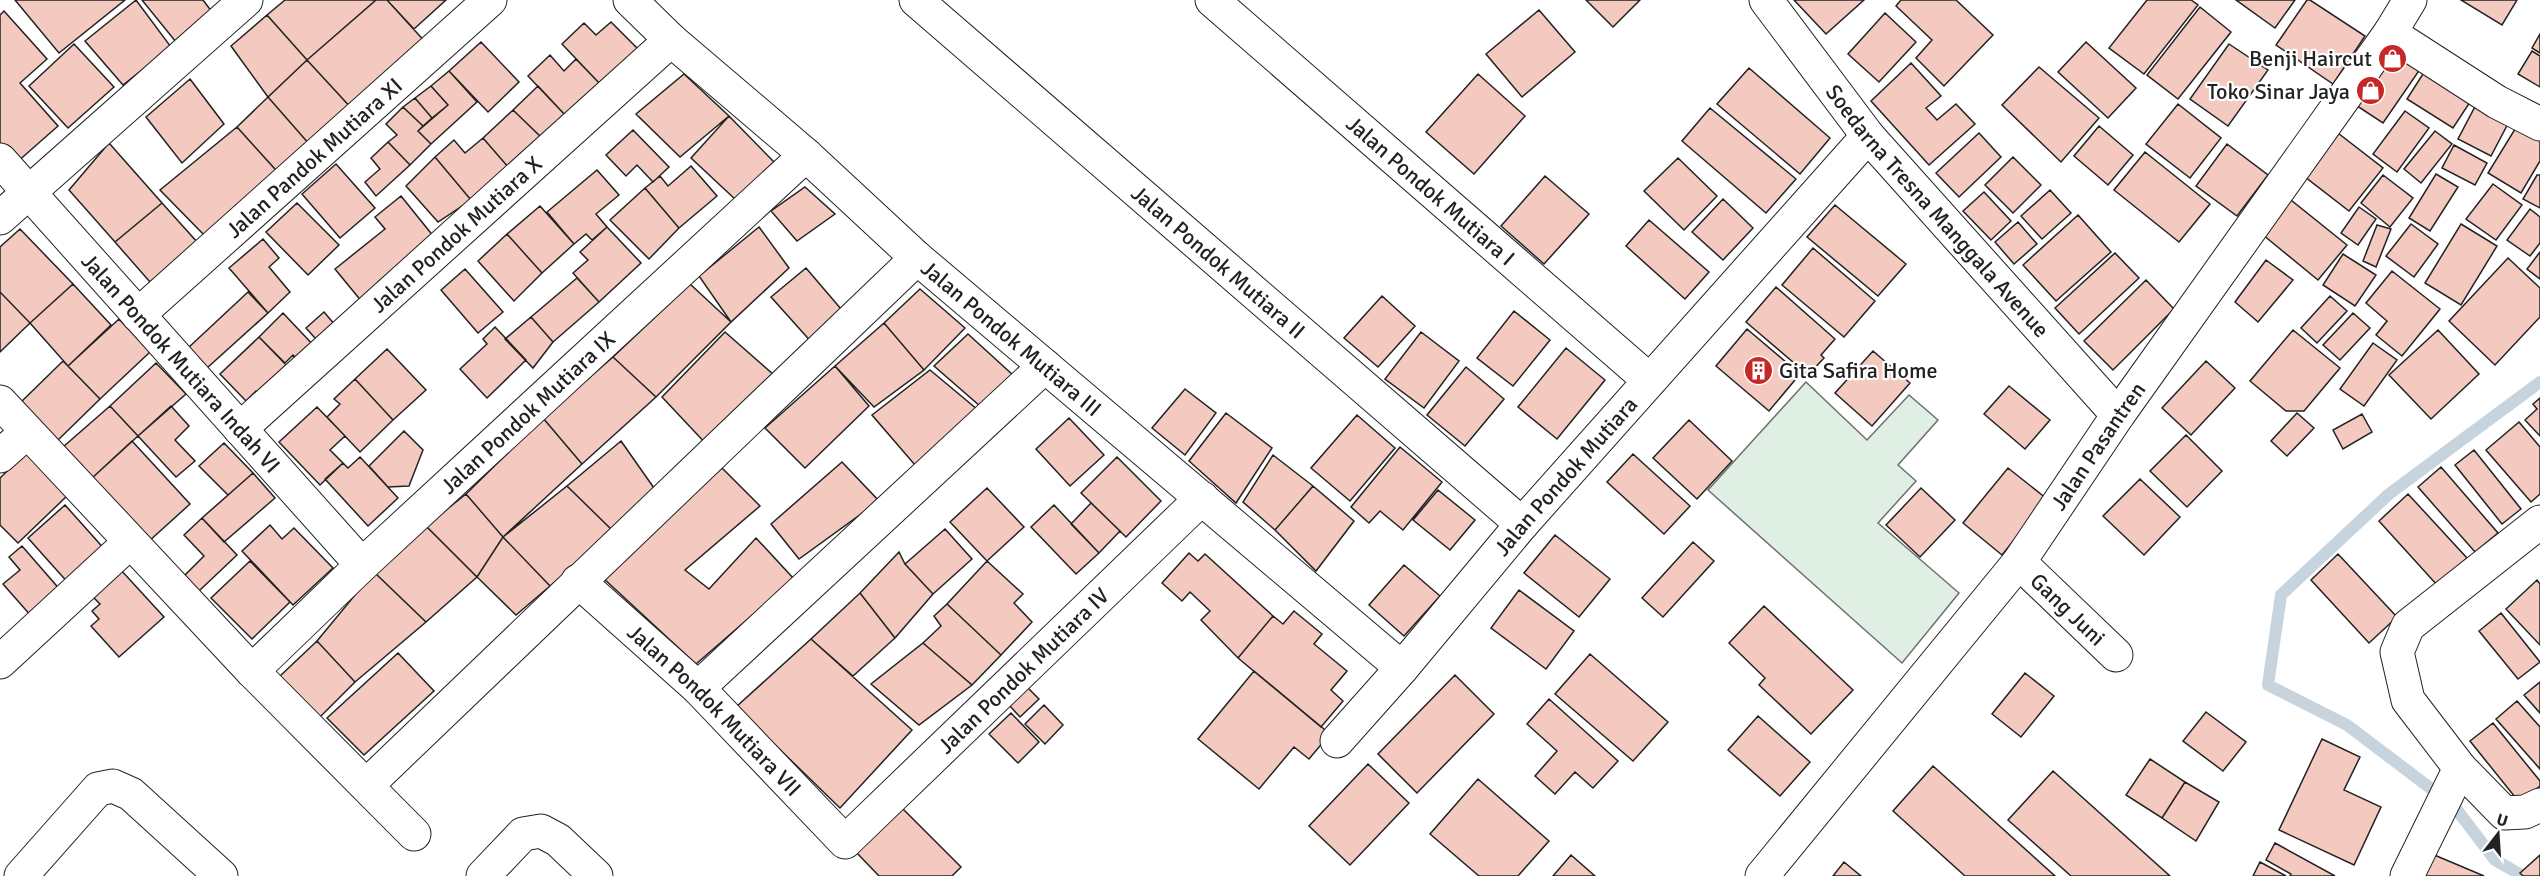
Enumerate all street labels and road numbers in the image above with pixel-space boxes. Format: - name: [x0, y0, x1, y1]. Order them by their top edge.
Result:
- street label: Jalan Pandok Mutiara XI: [220, 72, 408, 243]
- street label: Soedarna Tresna Manggala Avenue: [1820, 79, 2055, 343]
- street label: Jalan Pondok Mutiara I: [1341, 110, 1521, 271]
- street label: Jalan Pondok Mutiara X: [365, 150, 547, 318]
- street label: Jalan Pondok Mutiara II: [1126, 179, 1311, 344]
- street label: Jalan Pondok Mutiara Indah VI: [76, 247, 286, 478]
- street label: Jalan Pondok Mutiara III: [916, 254, 1107, 422]
- street label: Jalan Pondok Mutiara IX: [435, 325, 620, 499]
- street label: Jalan Pasantren: [2044, 376, 2151, 515]
- street label: Jalan Pondok Mutiara: [1488, 391, 1643, 561]
- street label: Gang Juni: [2025, 567, 2111, 651]
- street label: Jalan Pondok Mutiara IV: [932, 582, 1115, 759]
- street label: Jalan Pondok Mutiara VII: [622, 618, 807, 802]

